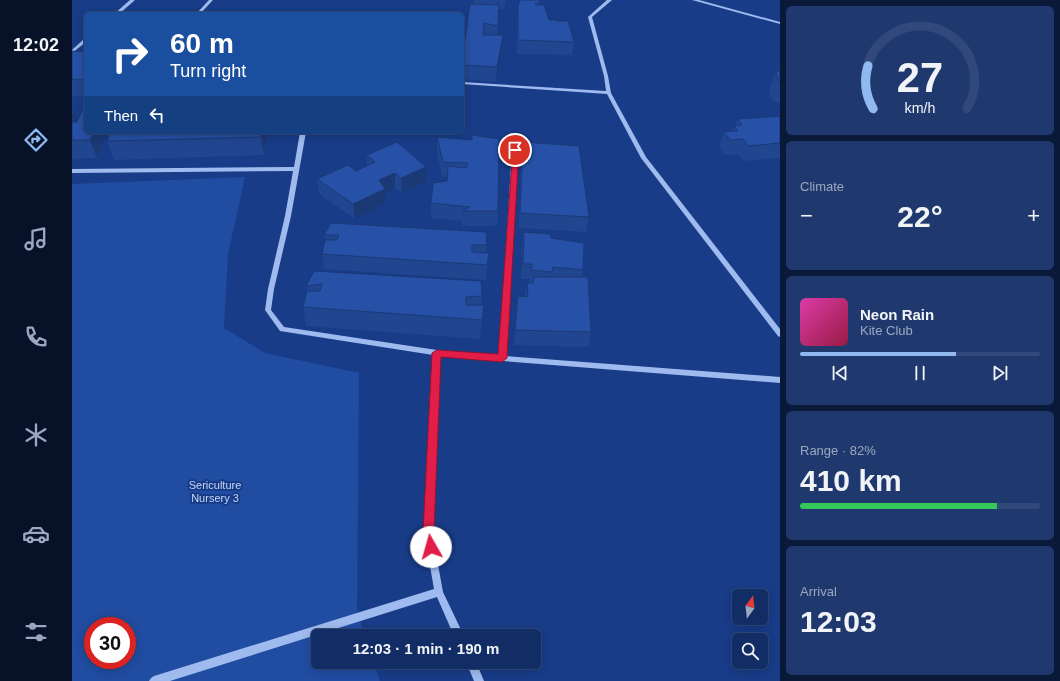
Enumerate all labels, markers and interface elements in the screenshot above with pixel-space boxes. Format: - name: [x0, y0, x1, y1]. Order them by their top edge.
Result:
- icon: right: [104, 28, 156, 80]
- text: 60 m: [170, 28, 234, 59]
- text: 12:02: [13, 35, 59, 55]
- text: 27: [897, 53, 943, 100]
- text: Turn right: [170, 61, 246, 81]
- text: km/h: [905, 99, 936, 115]
- icon: left: [146, 104, 168, 126]
- text: Then: [104, 107, 138, 124]
- icon: directions: [22, 126, 50, 154]
- pin: [498, 133, 532, 167]
- icon: arrive: [504, 139, 526, 161]
- text: Climate: [800, 179, 844, 194]
- text: 22°: [897, 200, 943, 233]
- text: −: [800, 203, 813, 228]
- text: +: [1027, 203, 1040, 228]
- icon: music: [22, 225, 50, 253]
- text: Neon Rain: [860, 306, 934, 323]
- icon: phone: [22, 323, 50, 351]
- text: Kite Club: [860, 323, 913, 338]
- icon: previous: [829, 362, 851, 384]
- icon: pause: [909, 362, 931, 384]
- icon: next: [989, 362, 1011, 384]
- icon: climate: [22, 421, 50, 449]
- text: Range · 82%: [800, 443, 876, 458]
- text: 410 km: [800, 464, 902, 497]
- park label: Sericulture Nursery 3: [189, 479, 241, 504]
- icon: car: [22, 520, 50, 548]
- position arrow: [410, 526, 452, 568]
- text: Arrival: [800, 584, 837, 599]
- north arrow: [732, 589, 768, 625]
- map controls: [732, 589, 768, 669]
- text: 12:03: [800, 605, 877, 638]
- speed limit sign: 30: [84, 617, 136, 669]
- icon: filters: [22, 618, 50, 646]
- button: search: [732, 633, 768, 669]
- text: 12:03 · 1 min · 190 m: [353, 640, 499, 657]

